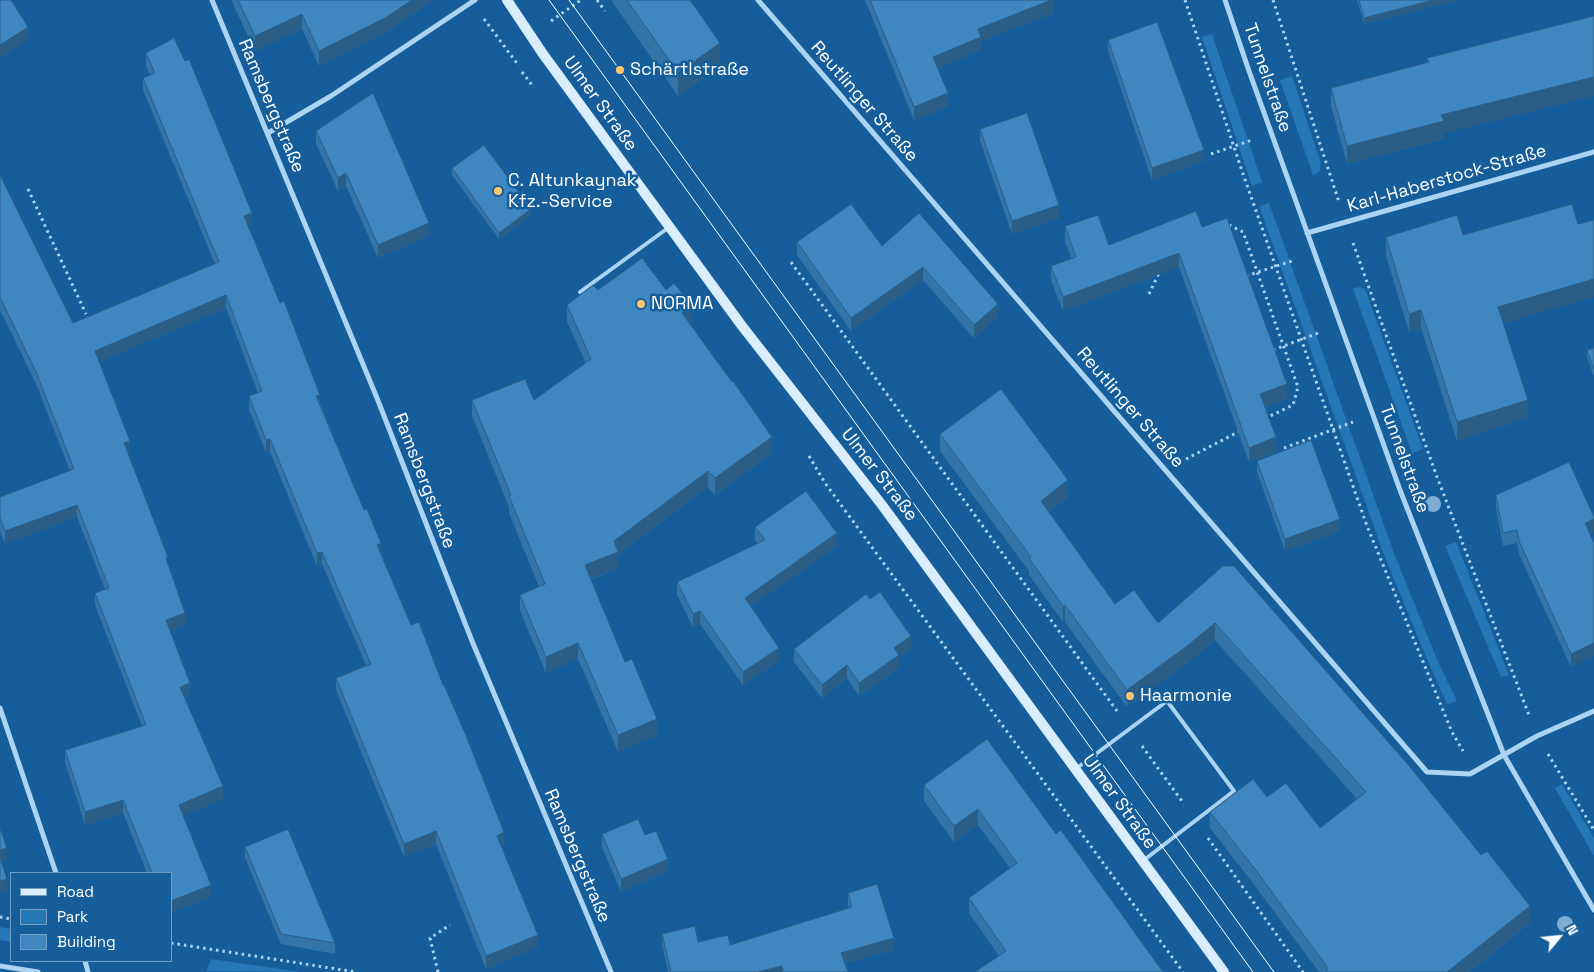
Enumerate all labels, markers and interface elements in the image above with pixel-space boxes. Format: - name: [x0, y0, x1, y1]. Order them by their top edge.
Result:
- street label: Tunnelstraße: [1238, 21, 1296, 135]
- street label: Ramsbergstraße: [233, 36, 309, 176]
- street label: Reutlinger Straße: [806, 37, 922, 167]
- street label: Ulmer Straße: [558, 52, 642, 156]
- place label: Schärtlstraße: [630, 59, 749, 81]
- marker: Schärtlstraße: [614, 64, 626, 76]
- street label: Karl-Haberstock-Straße: [1345, 140, 1549, 218]
- place label: C. Altunkaynak Kfz.-Service: [508, 170, 637, 212]
- marker: C. Altunkaynak Kfz.-Service: [492, 185, 504, 197]
- place label: NORMA: [651, 293, 713, 315]
- marker: NORMA: [635, 298, 647, 310]
- street label: Reutlinger Straße: [1072, 343, 1188, 473]
- street label: Tunnelstraße: [1374, 402, 1434, 516]
- street label: Ramsbergstraße: [388, 410, 460, 552]
- street label: Ulmer Straße: [836, 424, 922, 526]
- place label: Haarmonie: [1140, 685, 1232, 707]
- marker: Haarmonie: [1124, 690, 1136, 702]
- street label: Ulmer Straße: [1077, 750, 1161, 854]
- street label: Ramsbergstraße: [539, 786, 615, 926]
- legend: [10, 872, 172, 962]
- text: Road: [57, 882, 94, 901]
- text: Park: [57, 907, 88, 926]
- north arrow: [1534, 912, 1584, 962]
- text: N: [1562, 922, 1582, 938]
- text: Building: [57, 932, 116, 951]

